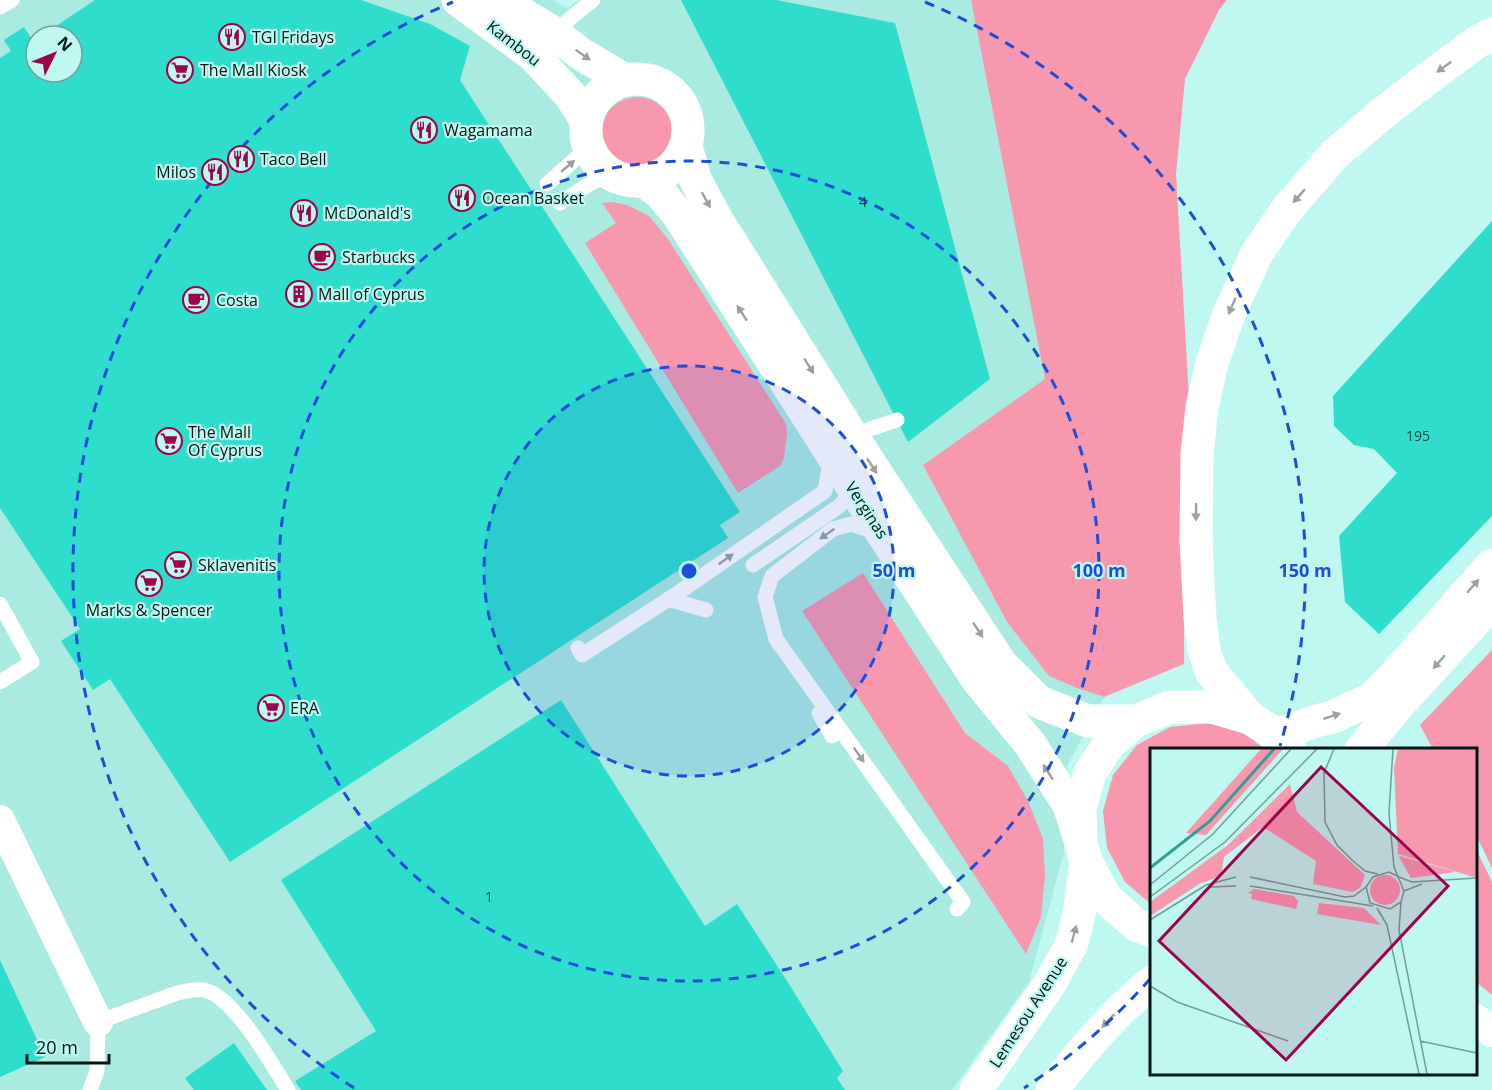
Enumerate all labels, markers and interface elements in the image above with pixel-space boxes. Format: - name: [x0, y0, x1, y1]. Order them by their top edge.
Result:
- street label: Kambou: [483, 15, 545, 71]
- restaurant icon: TGI Fridays: [217, 22, 247, 52]
- north arrow: [24, 24, 84, 84]
- place label: TGI Fridays: [252, 26, 334, 48]
- text: N: [52, 32, 77, 56]
- one-way arrow: [575, 49, 591, 60]
- supermarket icon: The Mall Kiosk: [165, 55, 195, 85]
- place label: The Mall Kiosk: [200, 59, 307, 81]
- one-way arrow: [1436, 60, 1451, 72]
- restaurant icon: Wagamama: [409, 115, 439, 145]
- place label: Wagamama: [444, 119, 533, 141]
- restaurant icon: Taco Bell: [226, 144, 256, 174]
- place label: Taco Bell: [260, 148, 327, 170]
- restaurant icon: Milos: [200, 157, 230, 187]
- one-way arrow: [560, 160, 576, 173]
- place label: Milos: [156, 161, 196, 183]
- restaurant icon: Ocean Basket: [447, 183, 477, 213]
- place label: Ocean Basket: [482, 187, 584, 209]
- one-way arrow: [1293, 188, 1306, 203]
- one-way arrow: [702, 192, 711, 209]
- house number: 4: [859, 192, 867, 211]
- restaurant icon: McDonald's: [289, 198, 319, 228]
- place label: McDonald's: [324, 202, 411, 224]
- cafe icon: Starbucks: [307, 242, 337, 272]
- place label: Starbucks: [342, 246, 415, 268]
- building icon: Mall of Cyprus: [284, 279, 314, 309]
- place label: Mall of Cyprus: [318, 283, 425, 305]
- cafe icon: Costa: [181, 285, 211, 315]
- place label: Costa: [216, 289, 258, 311]
- one-way arrow: [1228, 298, 1237, 315]
- one-way arrow: [736, 305, 747, 321]
- one-way arrow: [804, 358, 815, 374]
- place label: The Mall Of Cyprus: [188, 421, 262, 461]
- supermarket icon: The Mall Of Cyprus: [154, 426, 184, 456]
- house number: 195: [1406, 426, 1430, 445]
- one-way arrow: [866, 458, 877, 474]
- street label: Verginas: [840, 477, 894, 543]
- one-way arrow: [1192, 503, 1201, 522]
- one-way arrow: [820, 528, 836, 540]
- supermarket icon: Sklavenitis: [163, 550, 193, 580]
- one-way arrow: [717, 553, 733, 565]
- place label: Sklavenitis: [198, 554, 276, 576]
- text: 50 m: [873, 558, 915, 582]
- text: 100 m: [1072, 558, 1126, 582]
- text: 150 m: [1278, 558, 1332, 582]
- centre of rings: [679, 561, 699, 581]
- supermarket icon: Marks & Spencer: [134, 568, 164, 598]
- one-way arrow: [1466, 579, 1480, 594]
- place label: Marks & Spencer: [86, 599, 213, 621]
- one-way arrow: [972, 621, 984, 637]
- one-way arrow: [1432, 654, 1446, 669]
- supermarket icon: ERA: [256, 693, 286, 723]
- place label: ERA: [290, 697, 320, 719]
- one-way arrow: [1323, 711, 1341, 720]
- one-way arrow: [853, 746, 865, 762]
- inset map: [1150, 748, 1477, 1075]
- one-way arrow: [1042, 763, 1053, 780]
- house number: 1: [485, 887, 493, 906]
- one-way arrow: [1069, 925, 1079, 944]
- street label: Lemesou Avenue: [984, 952, 1072, 1072]
- one-way arrow: [1102, 1014, 1116, 1028]
- scale bar: [27, 1027, 110, 1065]
- text: 20 m: [36, 1035, 78, 1059]

